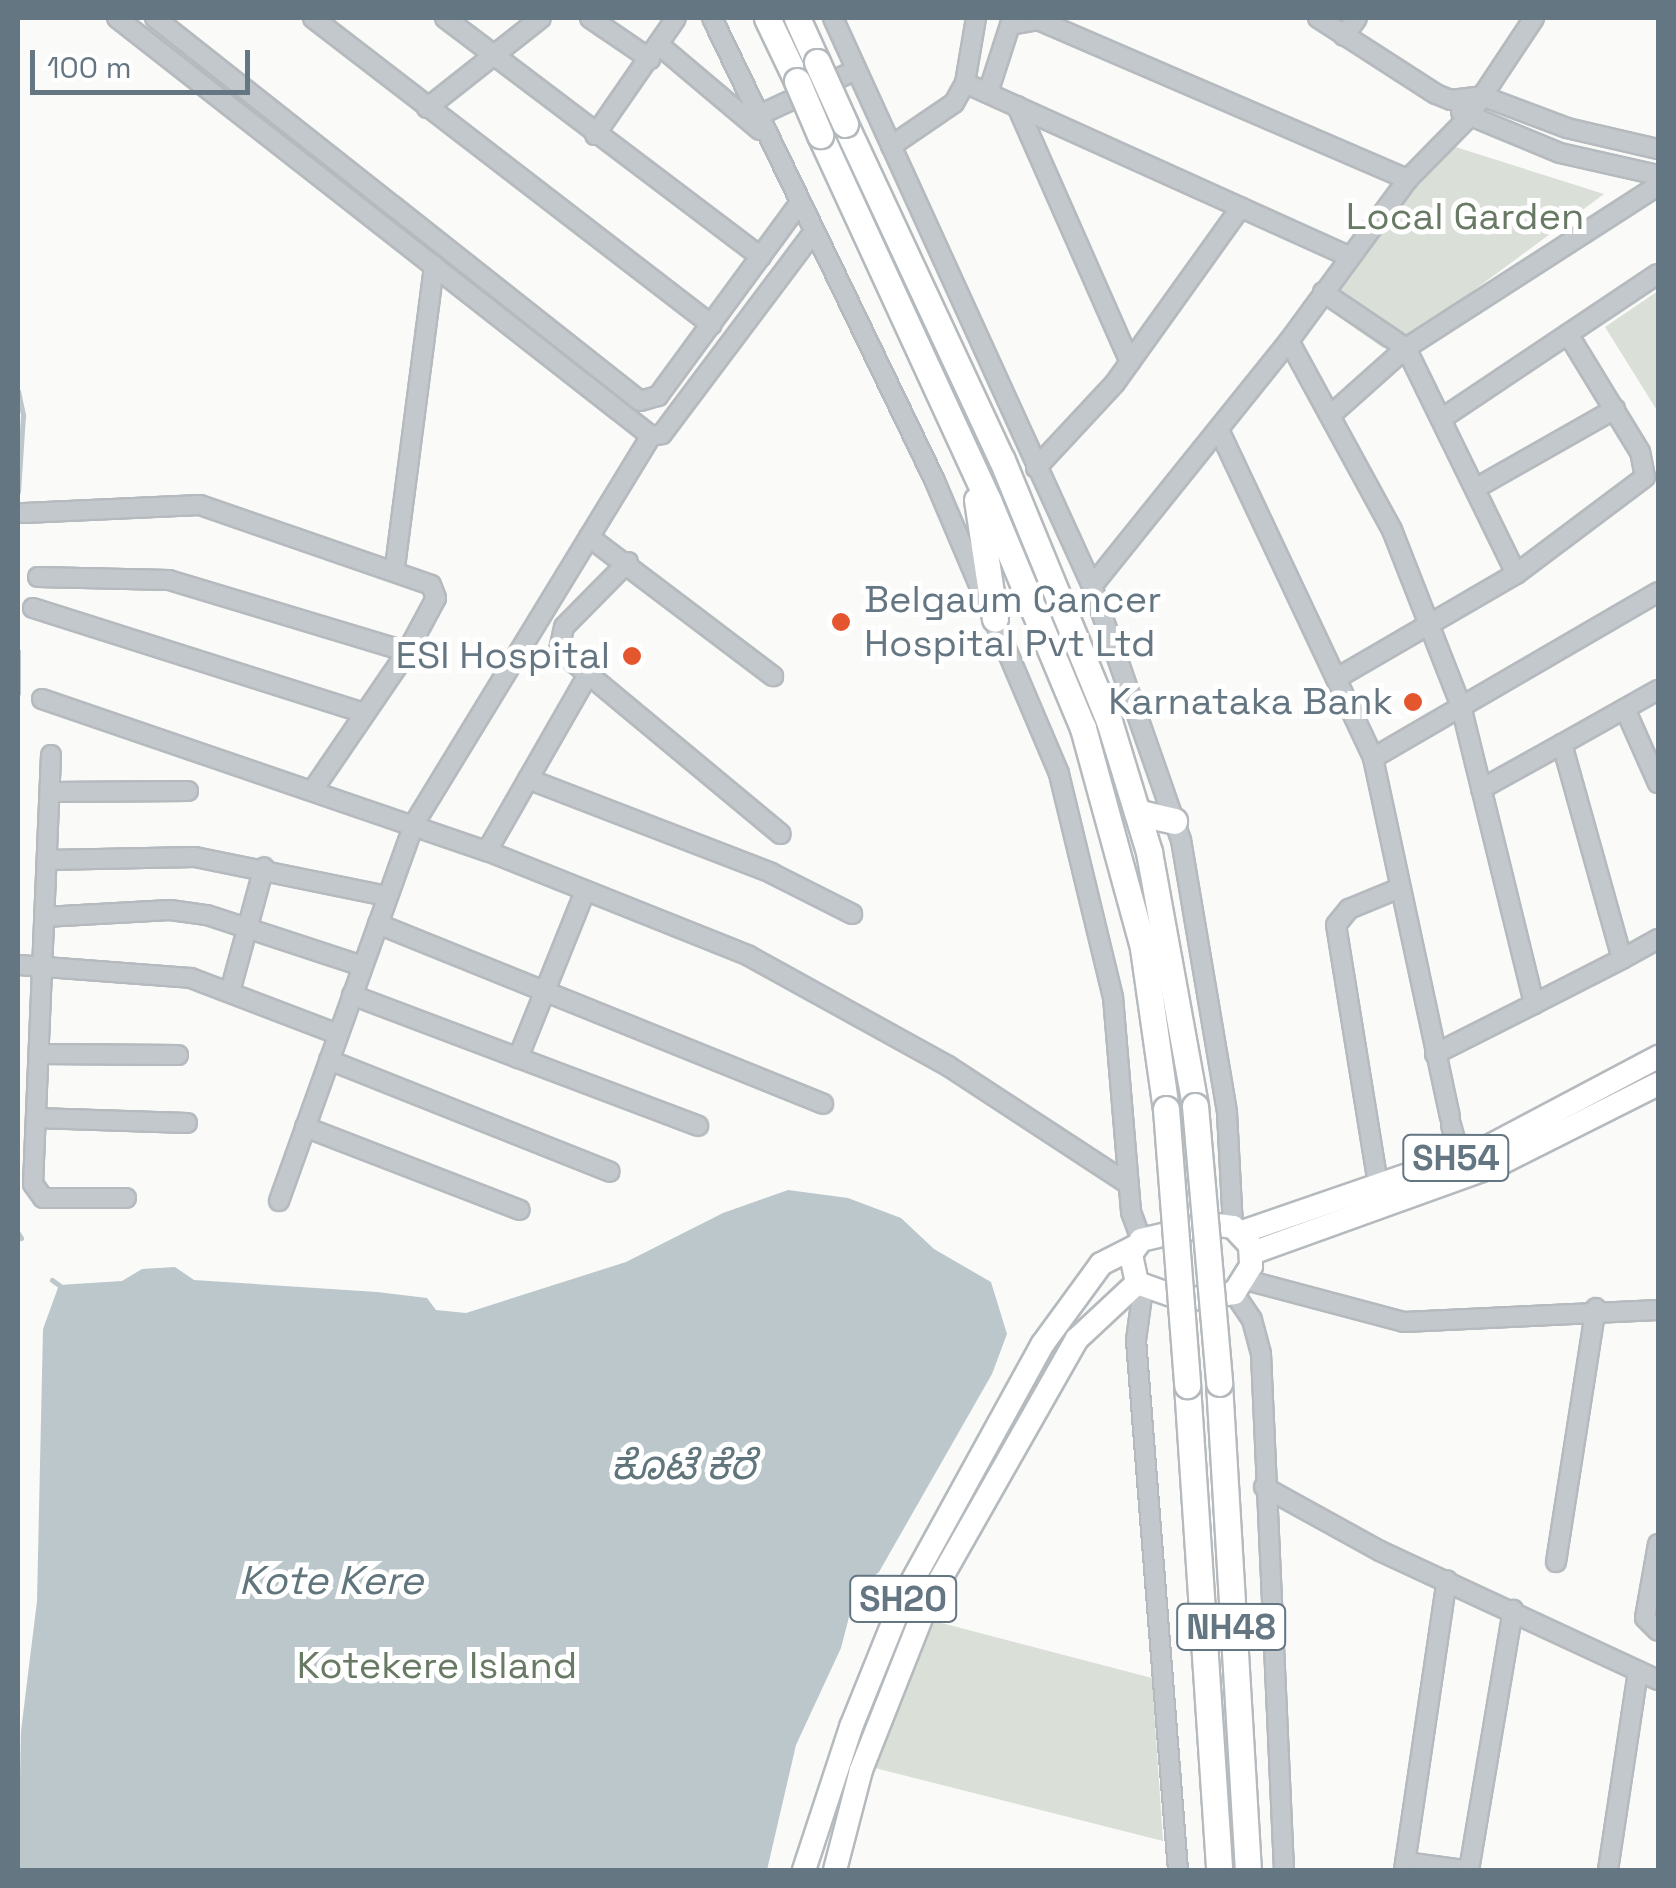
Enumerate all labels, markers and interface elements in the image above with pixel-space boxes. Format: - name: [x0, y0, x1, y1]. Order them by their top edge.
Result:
- scale bar: [35, 30, 255, 92]
- text: 100 m: [47, 48, 132, 87]
- park label: Local Garden: [1346, 194, 1584, 240]
- place label: Belgaum Cancer Hospital Pvt Ltd: [864, 577, 1161, 666]
- marker: Belgaum Cancer Hospital Pvt Ltd: [828, 609, 854, 635]
- place label: ESI Hospital: [396, 633, 610, 679]
- marker: ESI Hospital: [619, 643, 645, 669]
- place label: Karnataka Bank: [1108, 679, 1393, 725]
- marker: Karnataka Bank: [1402, 691, 1424, 713]
- road number: SH54: [1401, 1128, 1511, 1188]
- water label: ಕೊಟೆ ಕೆರೆ: [611, 1442, 755, 1490]
- water label: Kote Kere: [239, 1557, 423, 1605]
- road number: SH20: [848, 1569, 958, 1629]
- road number: NH48: [1176, 1597, 1286, 1657]
- park label: Kotekere Island: [297, 1643, 577, 1689]

